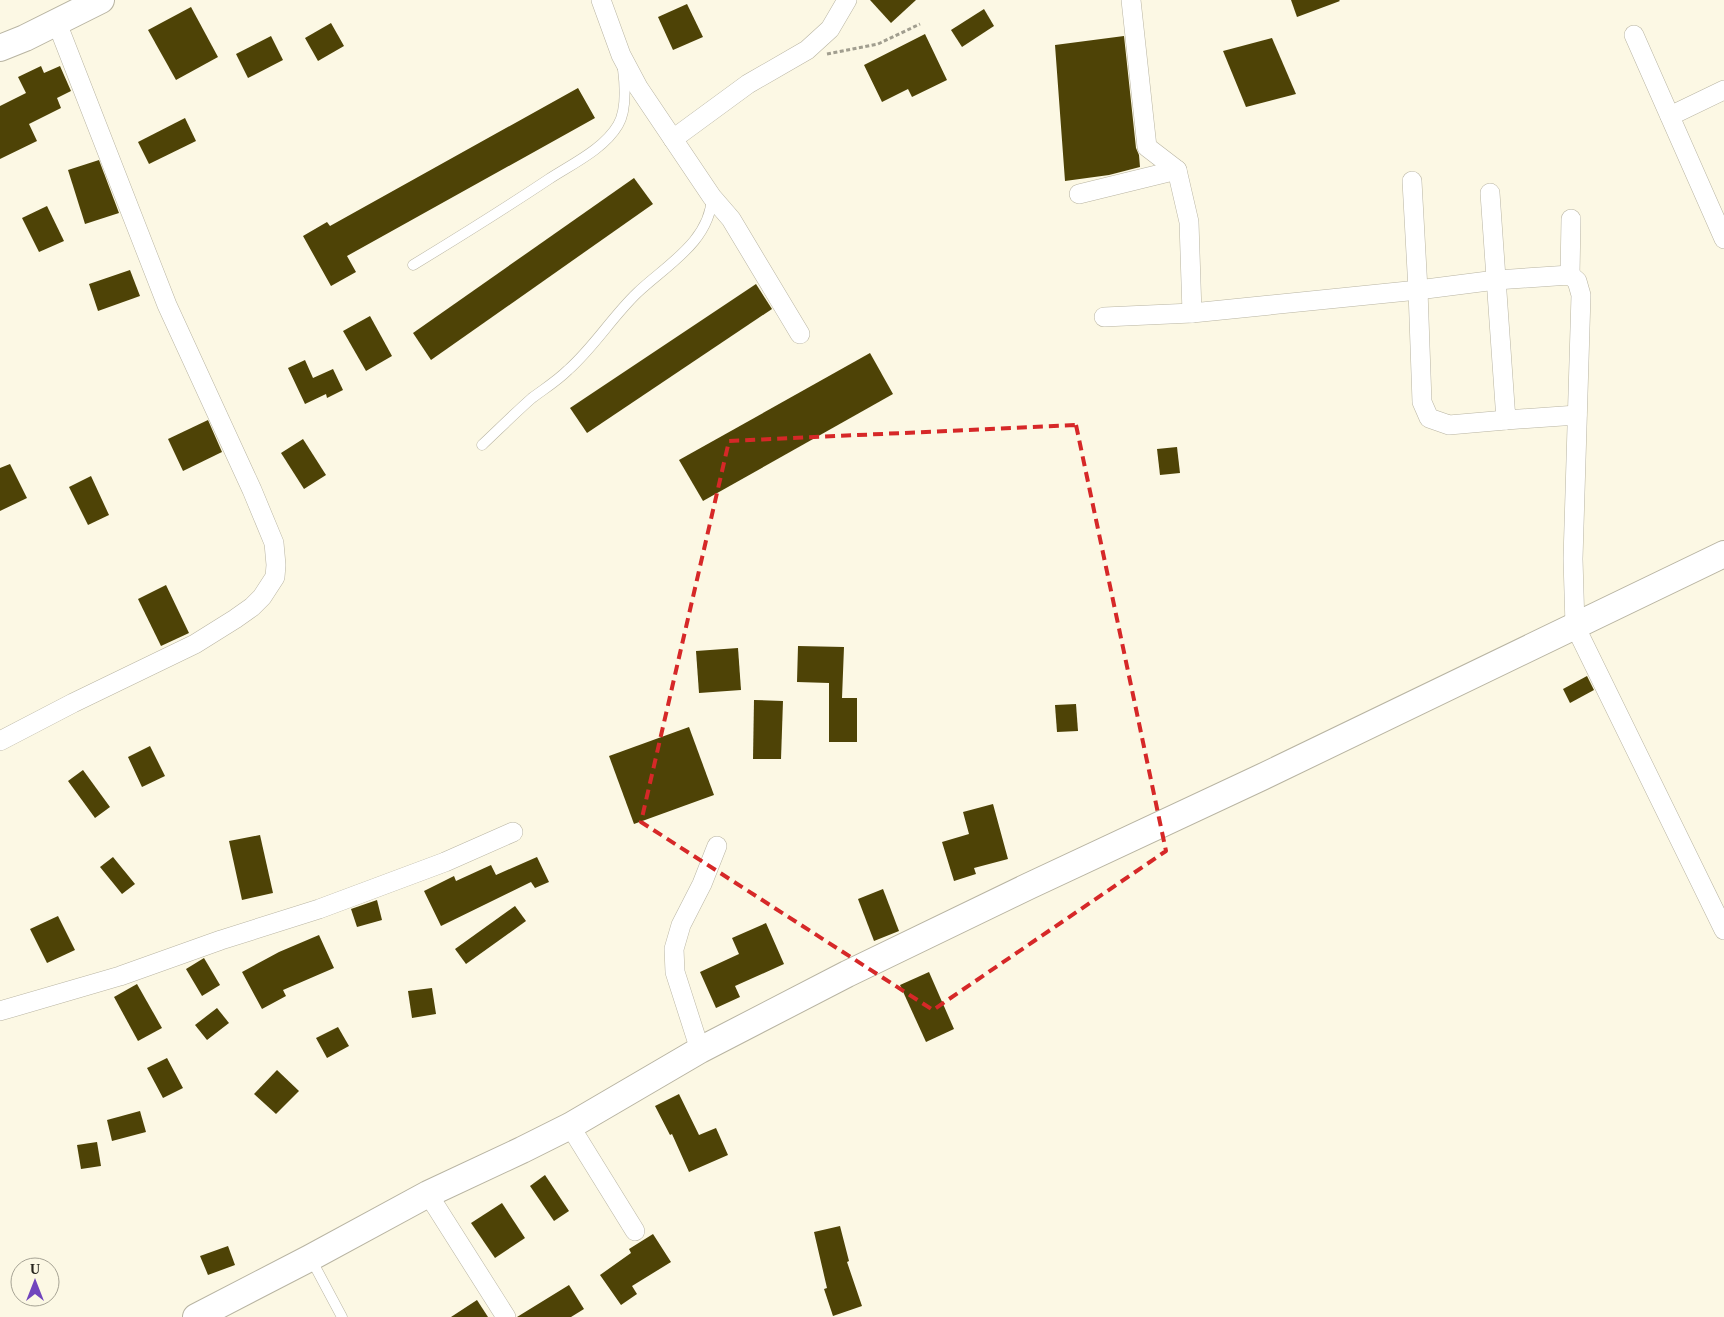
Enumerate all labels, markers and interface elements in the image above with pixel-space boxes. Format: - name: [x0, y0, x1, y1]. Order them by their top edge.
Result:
- north arrow: [10, 1257, 60, 1307]
- text: U: [30, 1262, 40, 1277]

